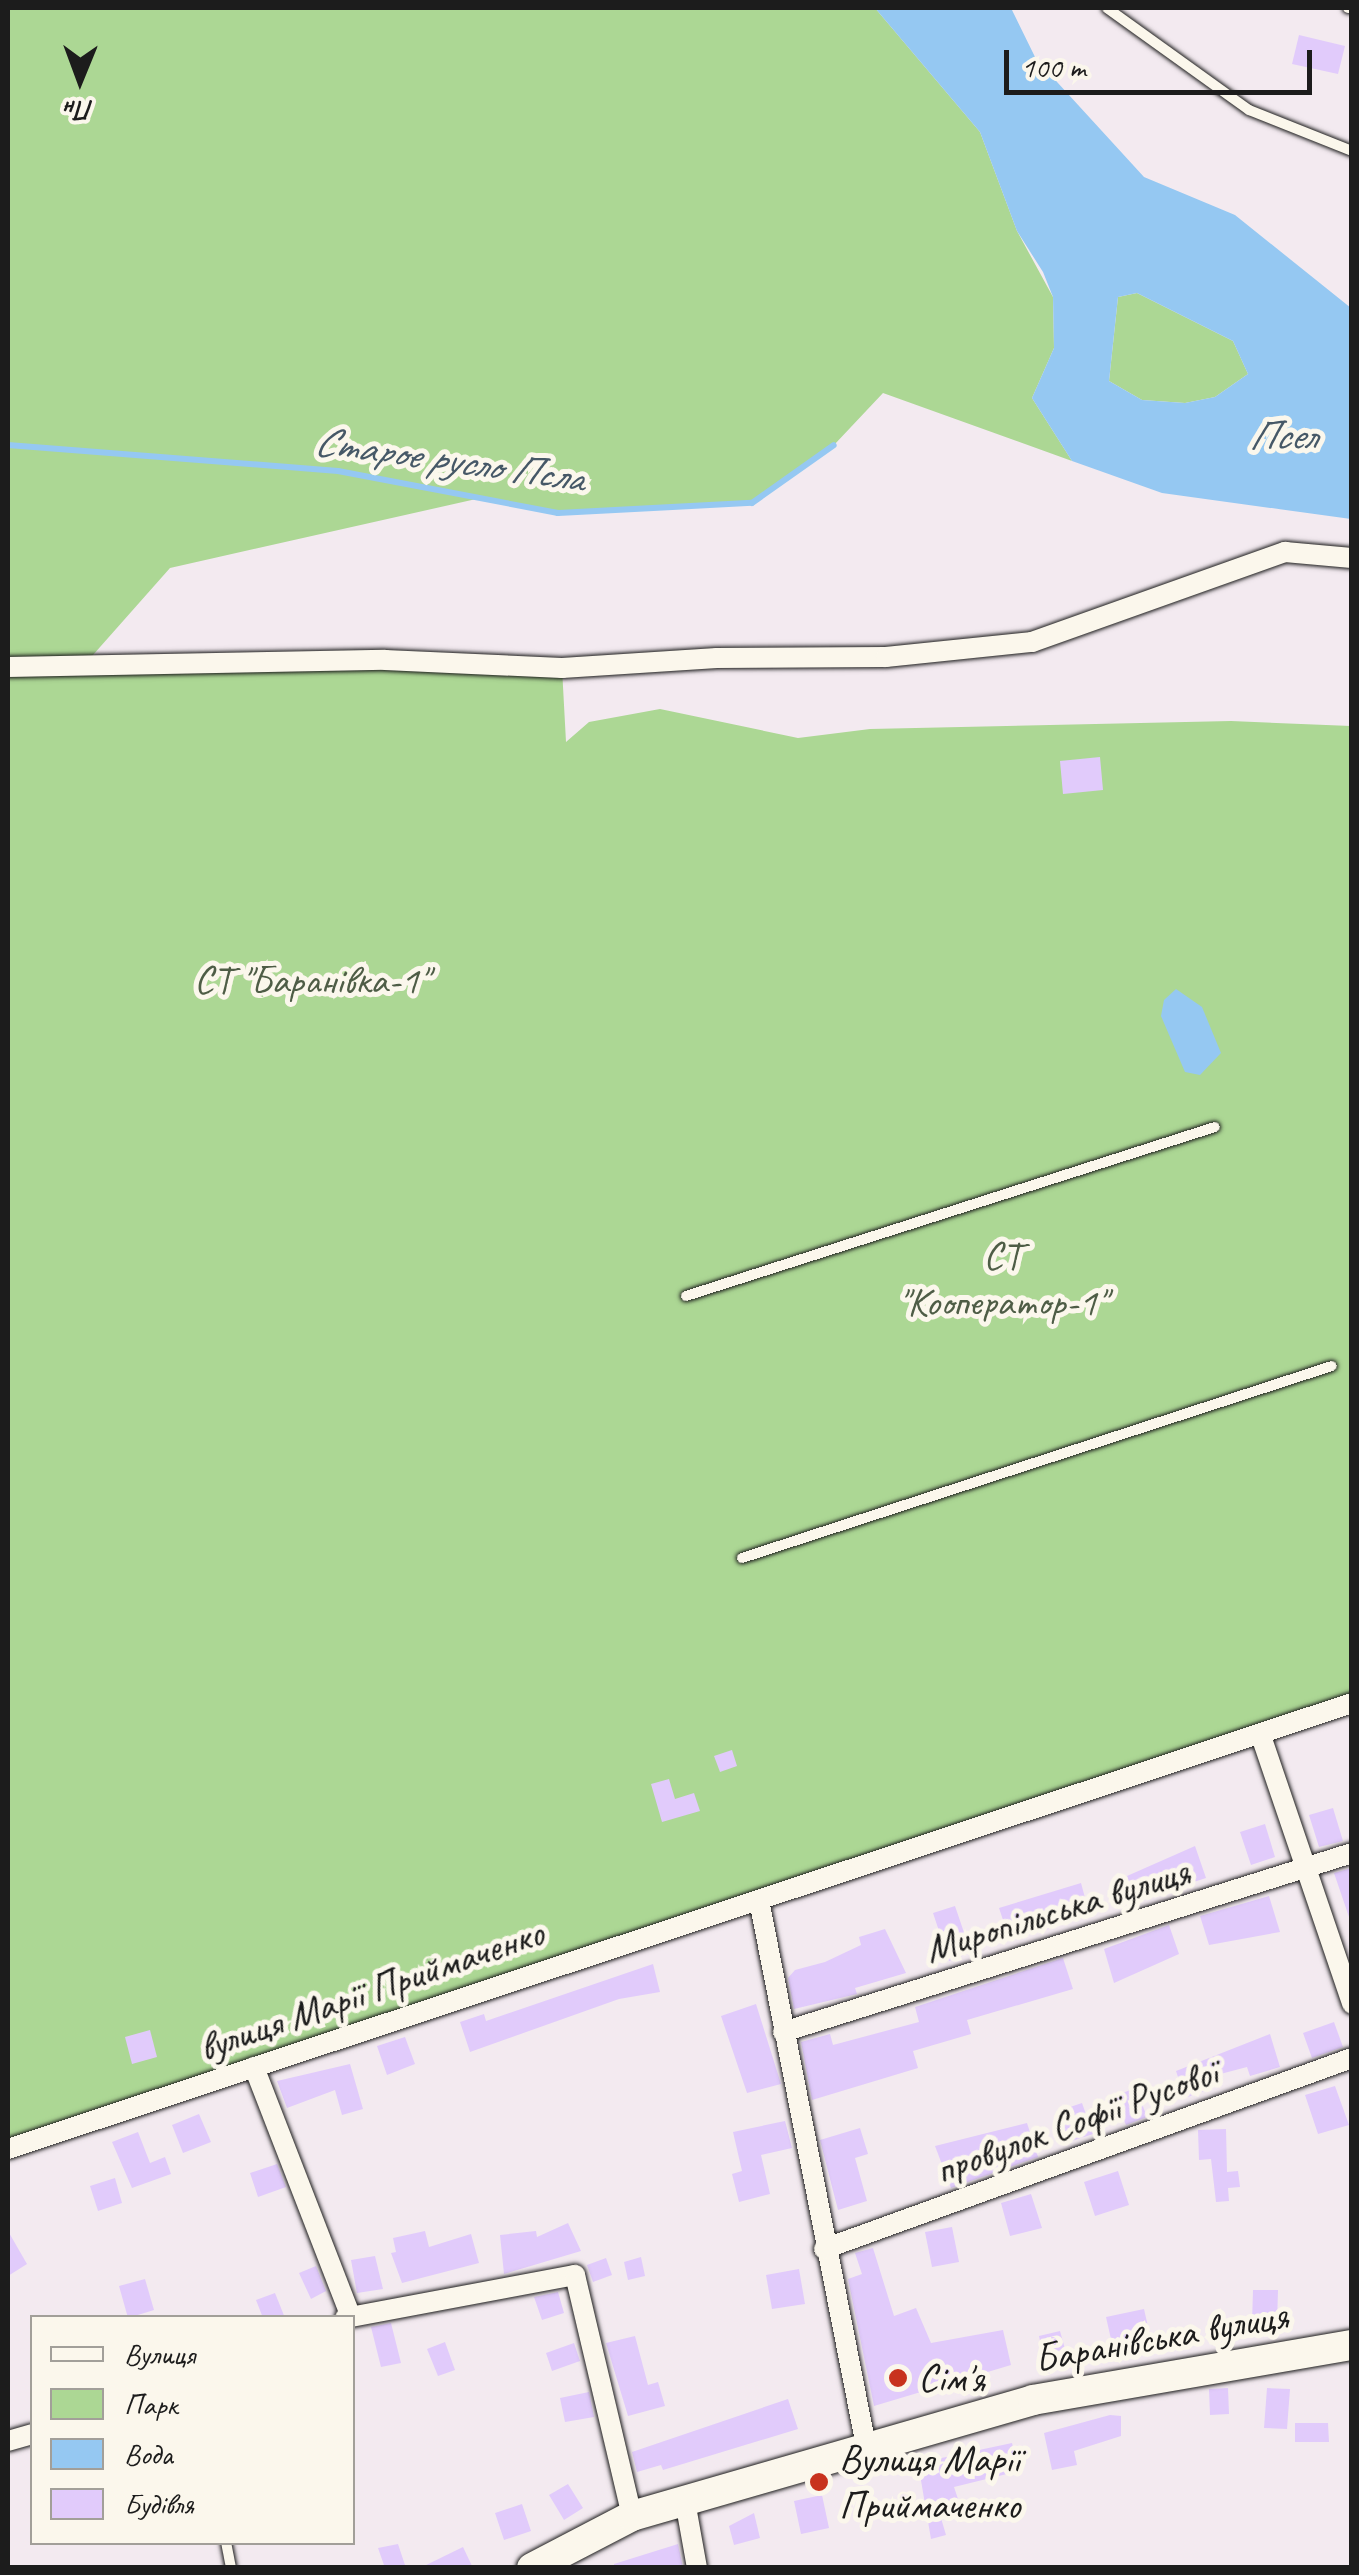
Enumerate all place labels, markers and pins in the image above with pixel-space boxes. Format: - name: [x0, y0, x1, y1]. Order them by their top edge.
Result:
- place label: Сім'я: [918, 2354, 985, 2402]
- marker: Сім'я: [887, 2367, 909, 2389]
- place label: Вулиця Марії Приймаченко: [839, 2435, 1020, 2529]
- marker: Вулиця Марії Приймаченко: [808, 2471, 830, 2493]

